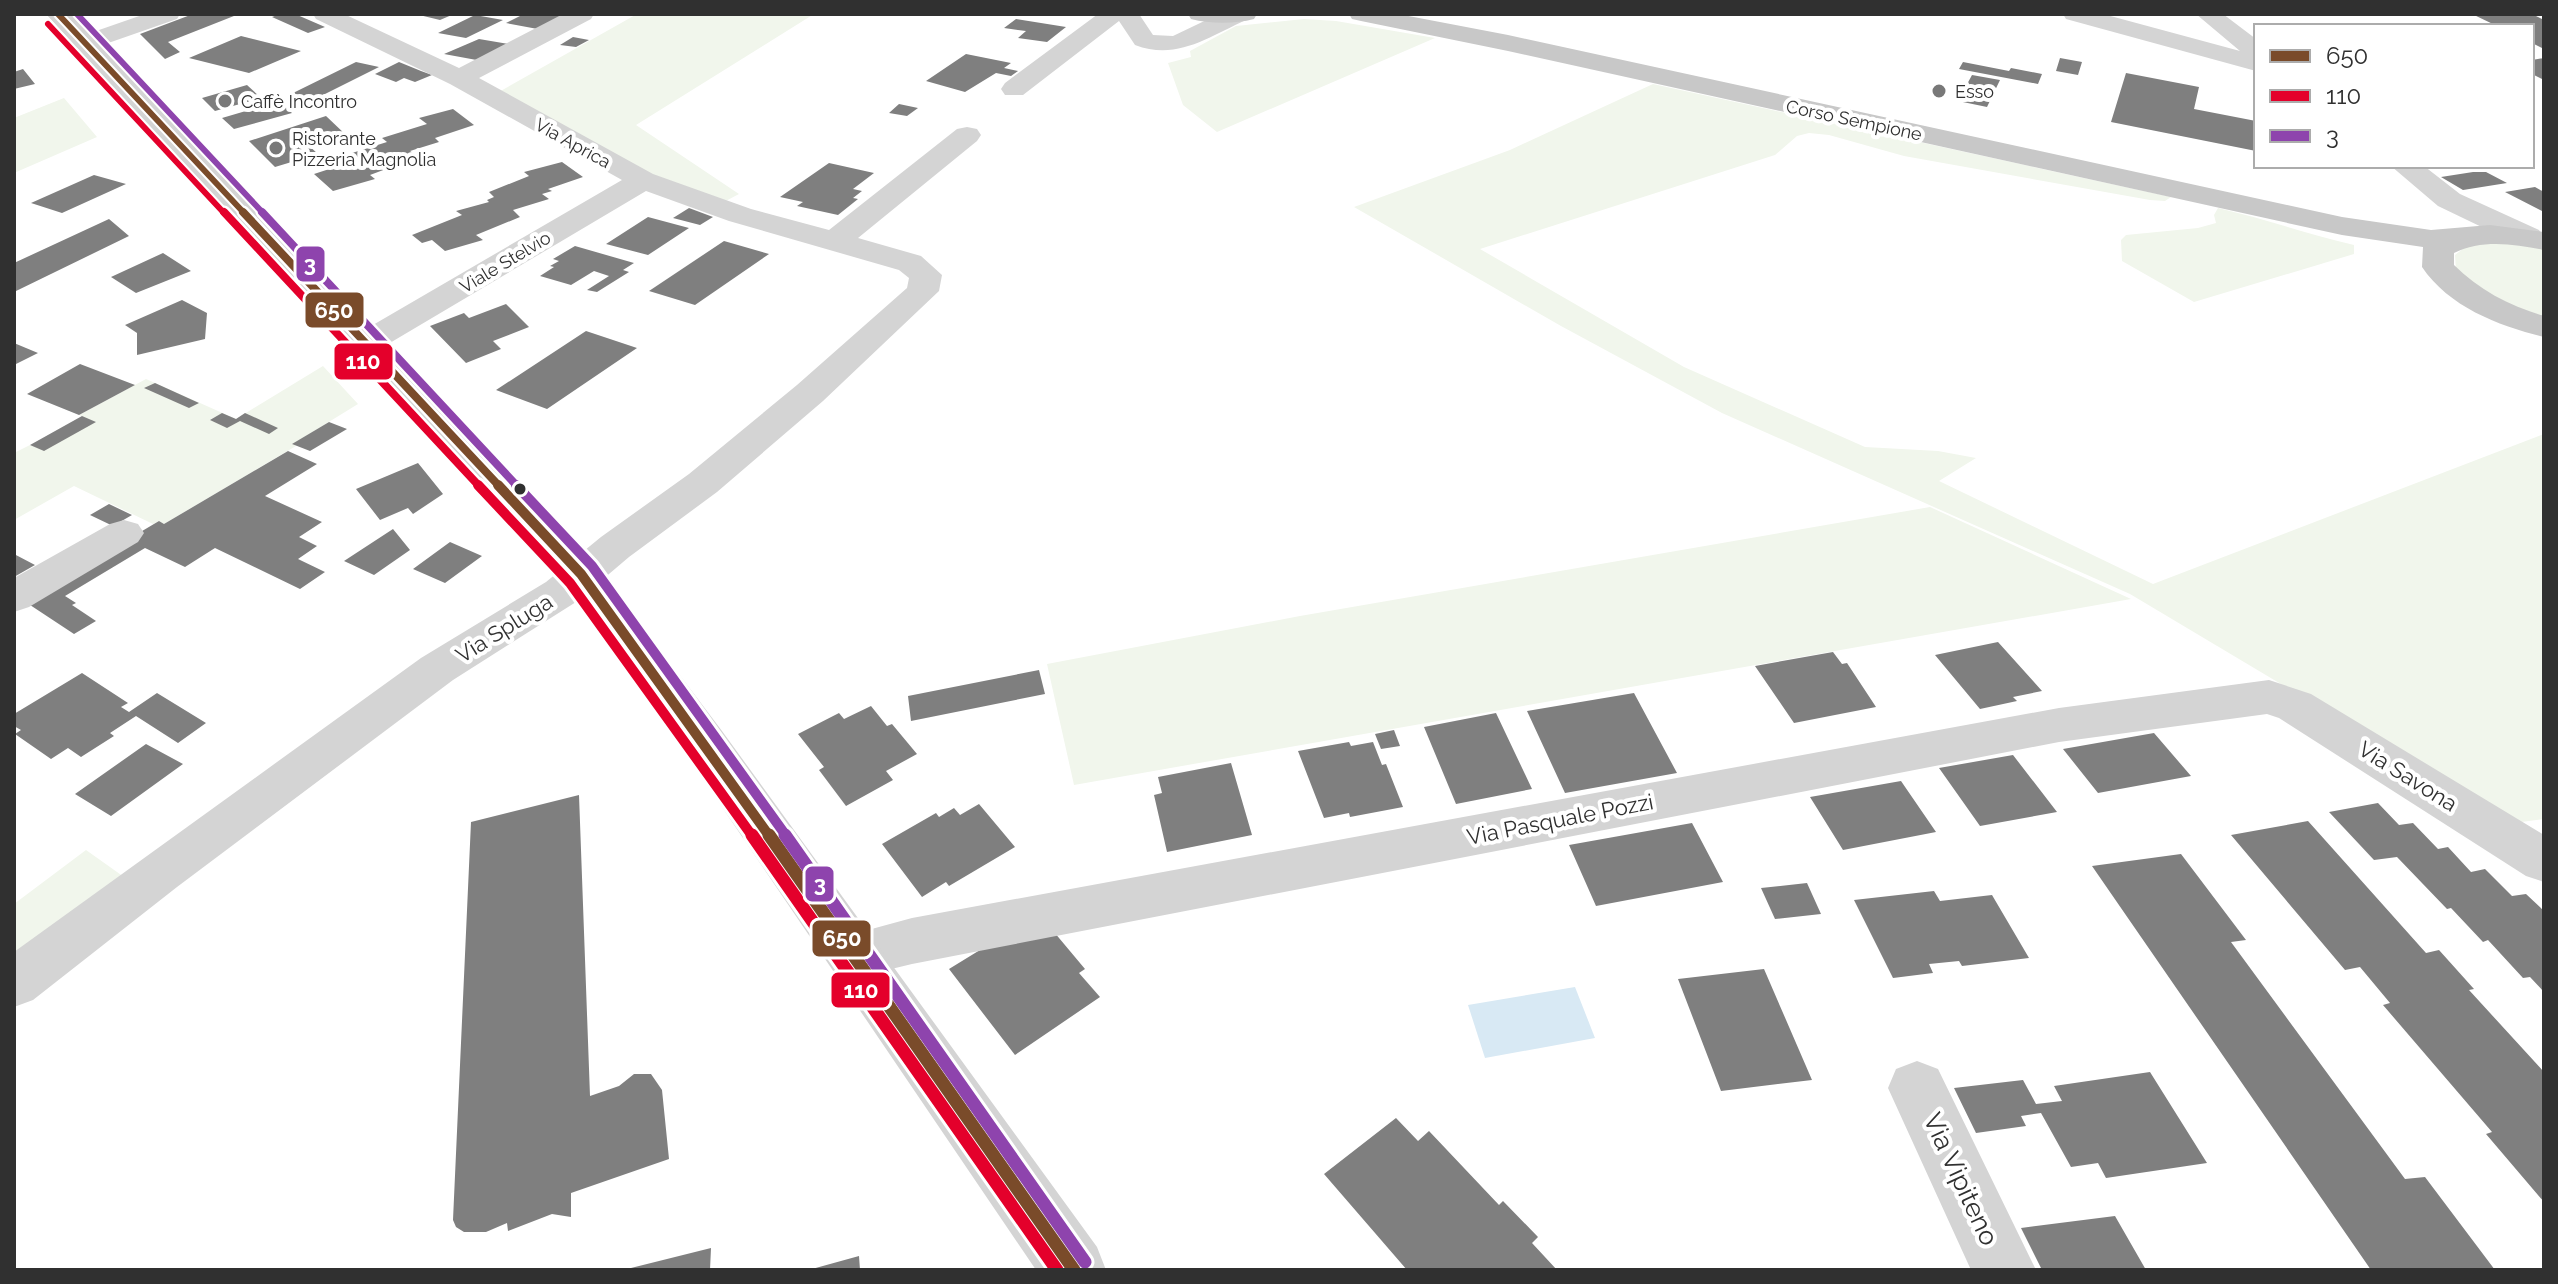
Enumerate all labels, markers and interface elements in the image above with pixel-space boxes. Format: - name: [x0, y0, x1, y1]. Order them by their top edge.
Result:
- legend: [2254, 24, 2534, 168]
- text: 650: [2326, 41, 2368, 70]
- place label: Esso: [1955, 81, 1994, 102]
- text: 110: [2326, 81, 2361, 110]
- marker: Esso: [1930, 82, 1948, 100]
- place label: Caffè Incontro: [241, 91, 357, 112]
- marker: Caffè Incontro: [216, 92, 234, 110]
- street label: Corso Sempione: [1784, 95, 1924, 145]
- street label: Via Aprica: [532, 114, 614, 172]
- text: 3: [2326, 121, 2339, 150]
- place label: Ristorante Pizzeria Magnolia: [292, 128, 436, 170]
- marker: Ristorante Pizzeria Magnolia: [267, 139, 285, 157]
- street label: Viale Stelvio: [456, 227, 554, 297]
- line badge: 3: [295, 245, 326, 283]
- text: 3: [304, 251, 316, 277]
- line badge: 650: [304, 291, 365, 329]
- text: 650: [314, 297, 354, 323]
- line badge: 110: [333, 342, 394, 381]
- text: 110: [345, 348, 381, 374]
- unlabelled marker: [512, 481, 528, 497]
- street label: Via Spluga: [451, 588, 557, 668]
- street label: Via Savona: [2354, 735, 2462, 817]
- street label: Via Pasquale Pozzi: [1465, 788, 1655, 850]
- line badge: 3: [804, 865, 835, 903]
- text: 3: [814, 871, 826, 897]
- line badge: 650: [811, 919, 872, 958]
- text: 650: [822, 925, 862, 951]
- line badge: 110: [830, 971, 891, 1009]
- text: 110: [843, 977, 879, 1003]
- street label: Via Vipiteno: [1917, 1108, 2005, 1250]

